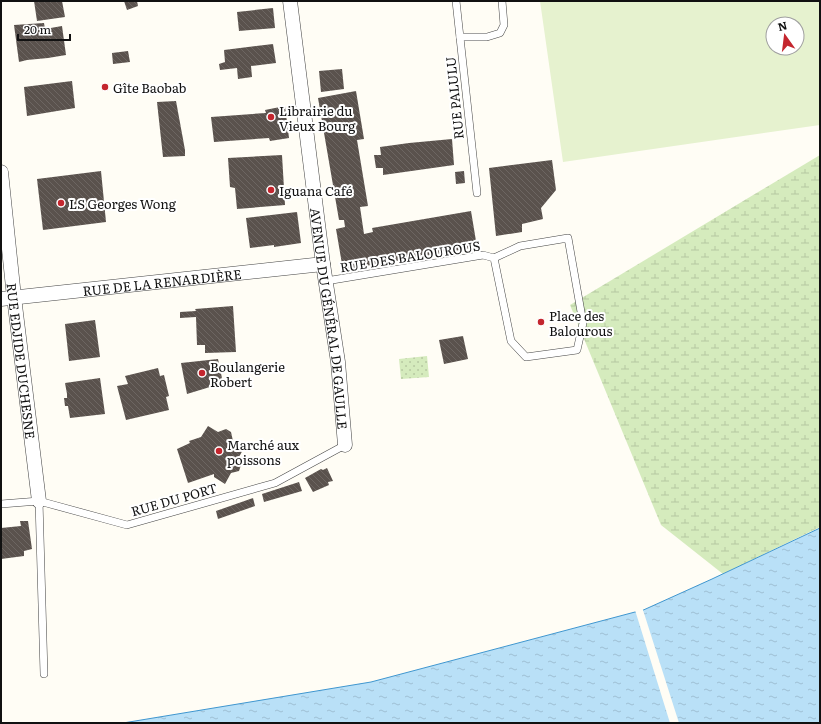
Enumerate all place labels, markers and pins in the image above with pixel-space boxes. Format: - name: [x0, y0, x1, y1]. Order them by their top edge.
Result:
- place label: Gîte Baobab: [113, 78, 186, 97]
- marker: Gîte Baobab: [100, 82, 110, 92]
- place label: Librairie du Vieux Bourg: [279, 101, 356, 135]
- marker: Librairie du Vieux Bourg: [266, 112, 276, 122]
- place label: Iguana Café: [279, 181, 353, 200]
- marker: Iguana Café: [266, 185, 276, 195]
- place label: LS Georges Wong: [69, 194, 177, 213]
- marker: LS Georges Wong: [56, 198, 66, 208]
- place label: Place des Balourous: [549, 306, 612, 340]
- marker: Place des Balourous: [536, 317, 546, 327]
- place label: Boulangerie Robert: [210, 357, 285, 391]
- marker: Boulangerie Robert: [197, 368, 207, 378]
- place label: Marché aux poissons: [227, 435, 300, 469]
- marker: Marché aux poissons: [214, 446, 224, 456]

